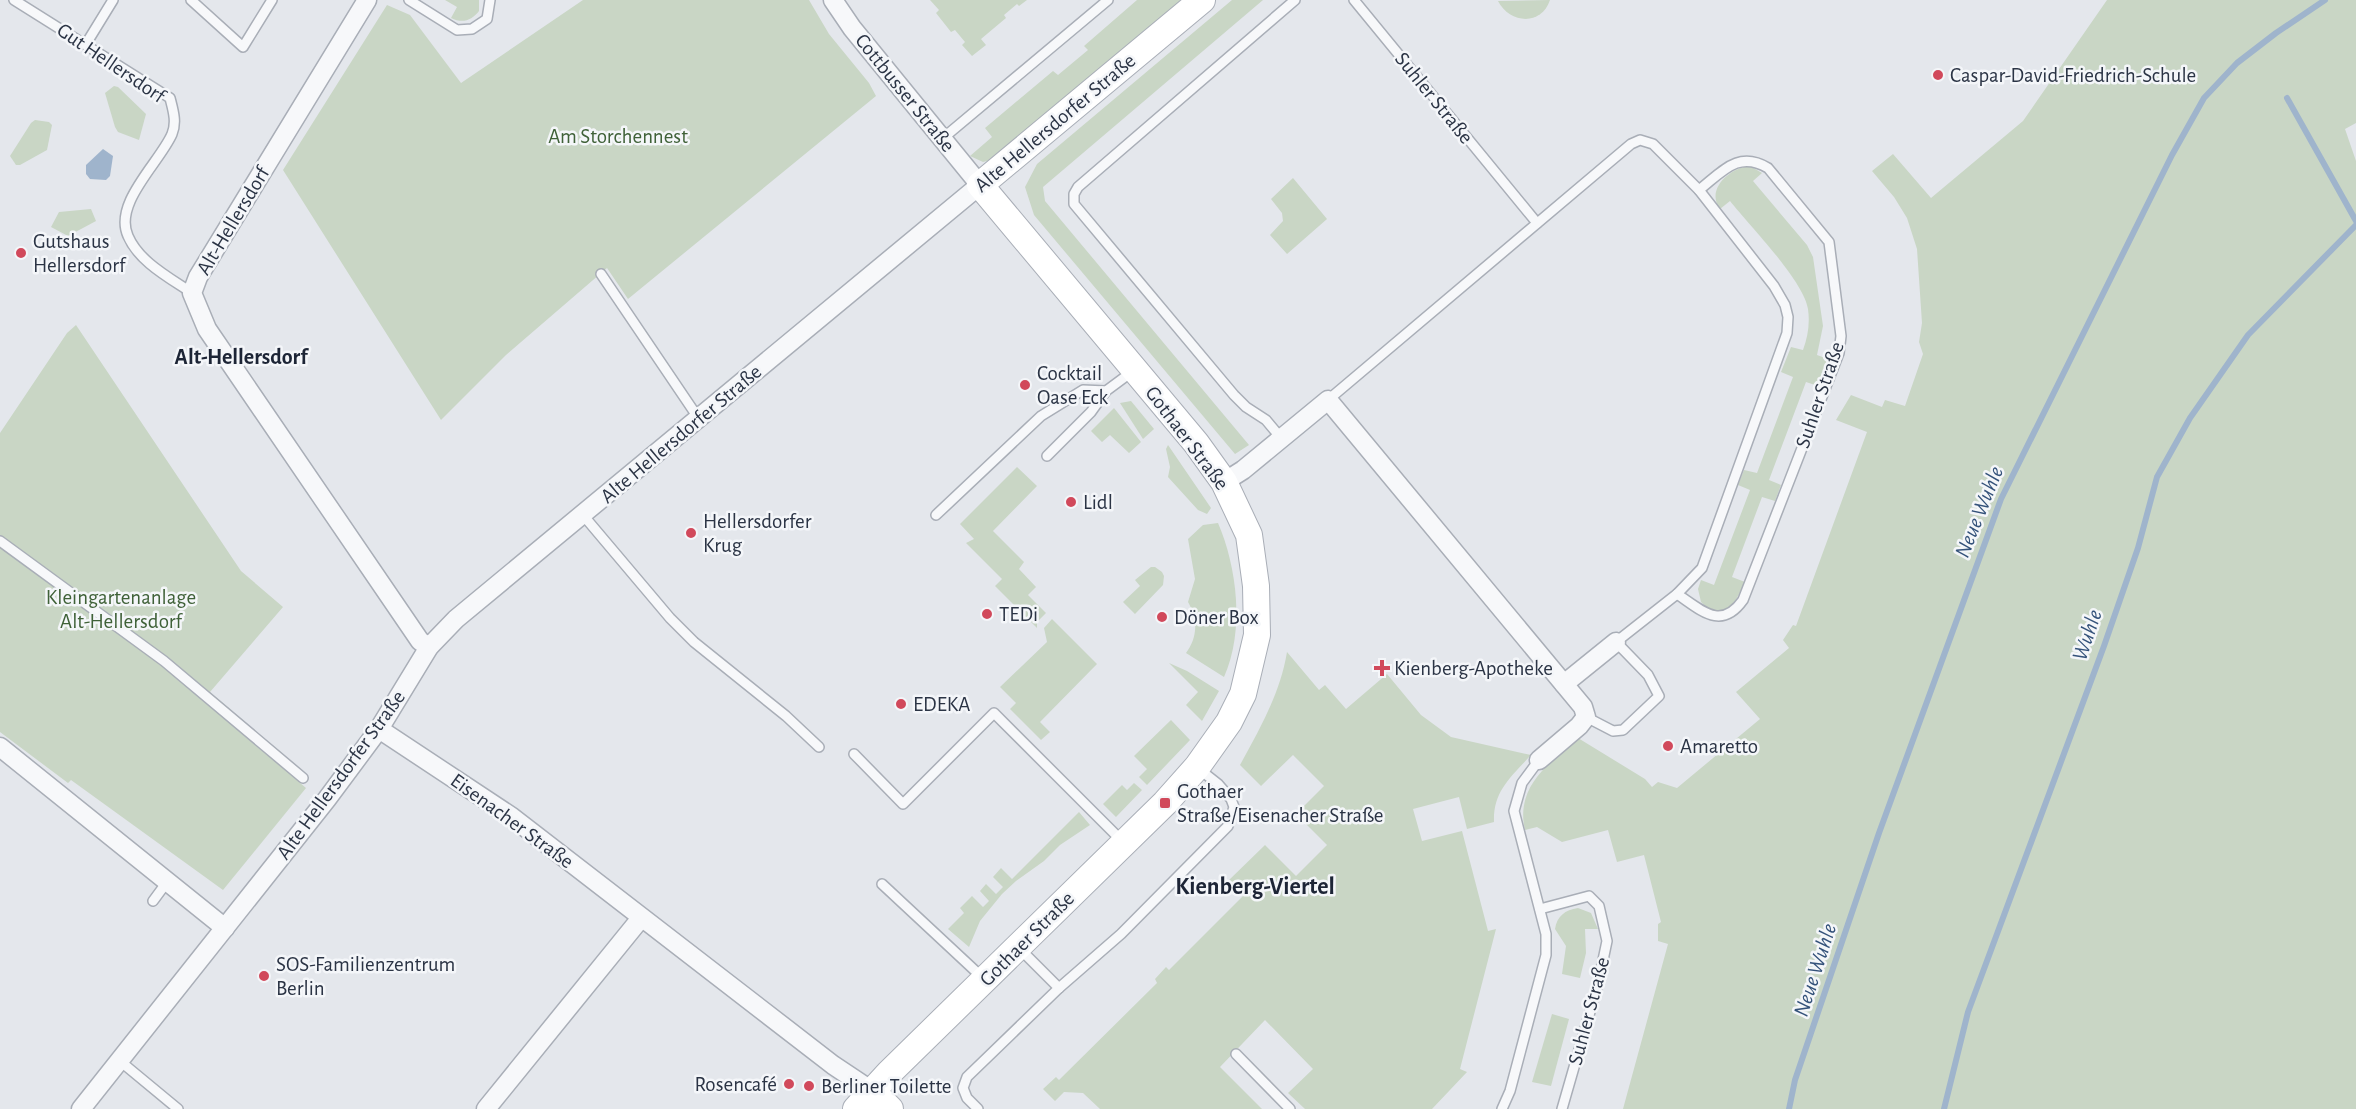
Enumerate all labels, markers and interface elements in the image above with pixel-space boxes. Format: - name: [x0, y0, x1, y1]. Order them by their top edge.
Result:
- street label: Gut Hellersdorf: [53, 19, 170, 108]
- street label: Cottbusser Straße: [851, 30, 959, 156]
- street label: Suhler Straße: [1391, 48, 1477, 148]
- street label: Alte Hellersdorfer Straße: [970, 50, 1140, 196]
- place label: Caspar-David-Friedrich-Schule: [1950, 65, 2196, 86]
- marker: Caspar-David-Friedrich-Schule: [1931, 68, 1945, 82]
- park label: Am Storchennest: [548, 126, 688, 147]
- street label: Alt-Hellersdorf: [193, 162, 274, 279]
- place label: Gutshaus Hellersdorf: [33, 231, 127, 276]
- marker: Gutshaus Hellersdorf: [14, 246, 28, 260]
- street label: Suhler Straße: [1792, 339, 1848, 451]
- district label: Alt-Hellersdorf: [175, 346, 309, 368]
- street label: Alte Hellersdorfer Straße: [596, 361, 766, 507]
- place label: Cocktail Oase Eck: [1037, 363, 1109, 408]
- marker: Cocktail Oase Eck: [1018, 378, 1032, 392]
- street label: Gothaer Straße: [1141, 382, 1233, 494]
- water label: Neue Wuhle: [1951, 463, 2007, 561]
- place label: Lidl: [1083, 492, 1113, 513]
- marker: Lidl: [1064, 495, 1078, 509]
- place label: Hellersdorfer Krug: [703, 511, 812, 556]
- marker: Hellersdorfer Krug: [684, 526, 698, 540]
- park label: Kleingartenanlage Alt-Hellersdorf: [46, 587, 196, 632]
- place label: TEDi: [999, 604, 1038, 625]
- marker: TEDi: [980, 607, 994, 621]
- place label: Döner Box: [1174, 607, 1259, 628]
- water label: Wuhle: [2068, 607, 2106, 663]
- marker: Döner Box: [1155, 610, 1169, 624]
- place label: Kienberg-Apotheke: [1394, 658, 1553, 679]
- marker: Kienberg-Apotheke: [1375, 661, 1389, 675]
- street label: Alte Hellersdorfer Straße: [273, 687, 409, 863]
- place label: EDEKA: [913, 694, 970, 715]
- marker: EDEKA: [894, 697, 908, 711]
- place label: Amaretto: [1680, 736, 1758, 757]
- marker: Amaretto: [1661, 739, 1675, 753]
- street label: Eisenacher Straße: [447, 770, 577, 872]
- place label: Gothaer Straße/Eisenacher Straße: [1177, 781, 1384, 826]
- marker: Gothaer Straße/Eisenacher Straße: [1158, 796, 1172, 810]
- district label: Kienberg-Viertel: [1175, 875, 1335, 899]
- street label: Gothaer Straße: [976, 888, 1078, 990]
- water label: Neue Wuhle: [1790, 921, 1840, 1019]
- place label: SOS-Familienzentrum Berlin: [276, 954, 455, 999]
- street label: Suhler Straße: [1565, 955, 1613, 1067]
- marker: SOS-Familienzentrum Berlin: [257, 969, 271, 983]
- place label: Rosencafé: [694, 1074, 777, 1095]
- place label: Berliner Toilette: [821, 1076, 952, 1097]
- marker: Rosencafé: [782, 1077, 796, 1091]
- marker: Berliner Toilette: [802, 1079, 816, 1093]

